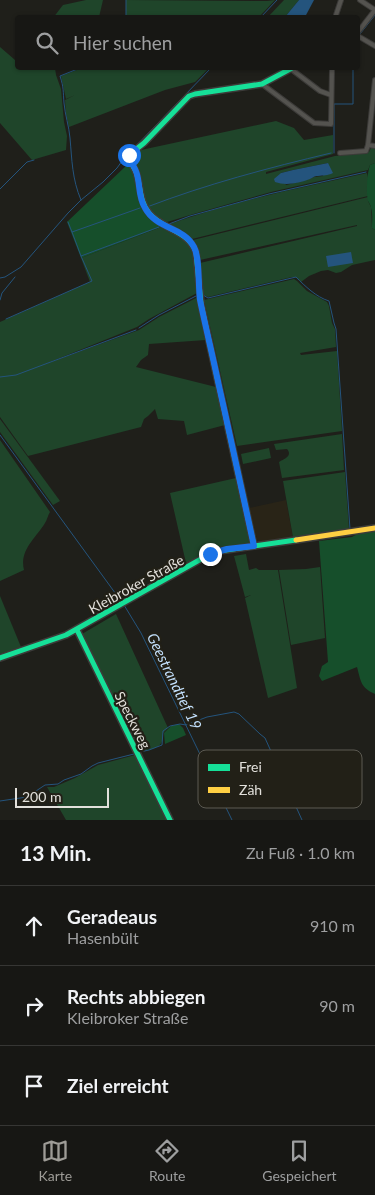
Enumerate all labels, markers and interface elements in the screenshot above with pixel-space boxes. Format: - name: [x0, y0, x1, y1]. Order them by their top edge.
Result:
- search box: [15, 15, 360, 70]
- icon: search: [33, 29, 61, 57]
- text: Hier suchen: [73, 31, 172, 54]
- route start: [118, 144, 141, 167]
- route end: [199, 543, 222, 566]
- street label: Kleibroker Straße: [85, 551, 187, 617]
- water label: Geestrandtief 19: [144, 630, 206, 732]
- street label: Speckweg: [111, 688, 155, 752]
- legend: [198, 750, 362, 808]
- text: Frei: [239, 758, 262, 775]
- text: Zäh: [239, 781, 262, 798]
- scale bar: [15, 785, 109, 808]
- text: 200 m: [22, 788, 61, 805]
- text: 13 Min.: [20, 840, 91, 865]
- text: Zu Fuß · 1.0 km: [246, 843, 355, 862]
- text: Geradeaus: [67, 905, 157, 928]
- icon: ahead: [20, 912, 48, 940]
- text: 910 m: [310, 916, 355, 935]
- text: Hasenbült: [67, 928, 139, 947]
- text: Rechts abbiegen: [67, 985, 205, 1008]
- icon: right: [20, 992, 48, 1020]
- text: 90 m: [319, 996, 355, 1015]
- text: Kleibroker Straße: [67, 1008, 188, 1027]
- icon: arrive: [20, 1072, 48, 1100]
- text: Ziel erreicht: [67, 1074, 169, 1097]
- tab: Karte: [38, 1137, 72, 1184]
- tab: Route: [149, 1137, 185, 1184]
- tab: Gespeichert: [262, 1137, 337, 1184]

